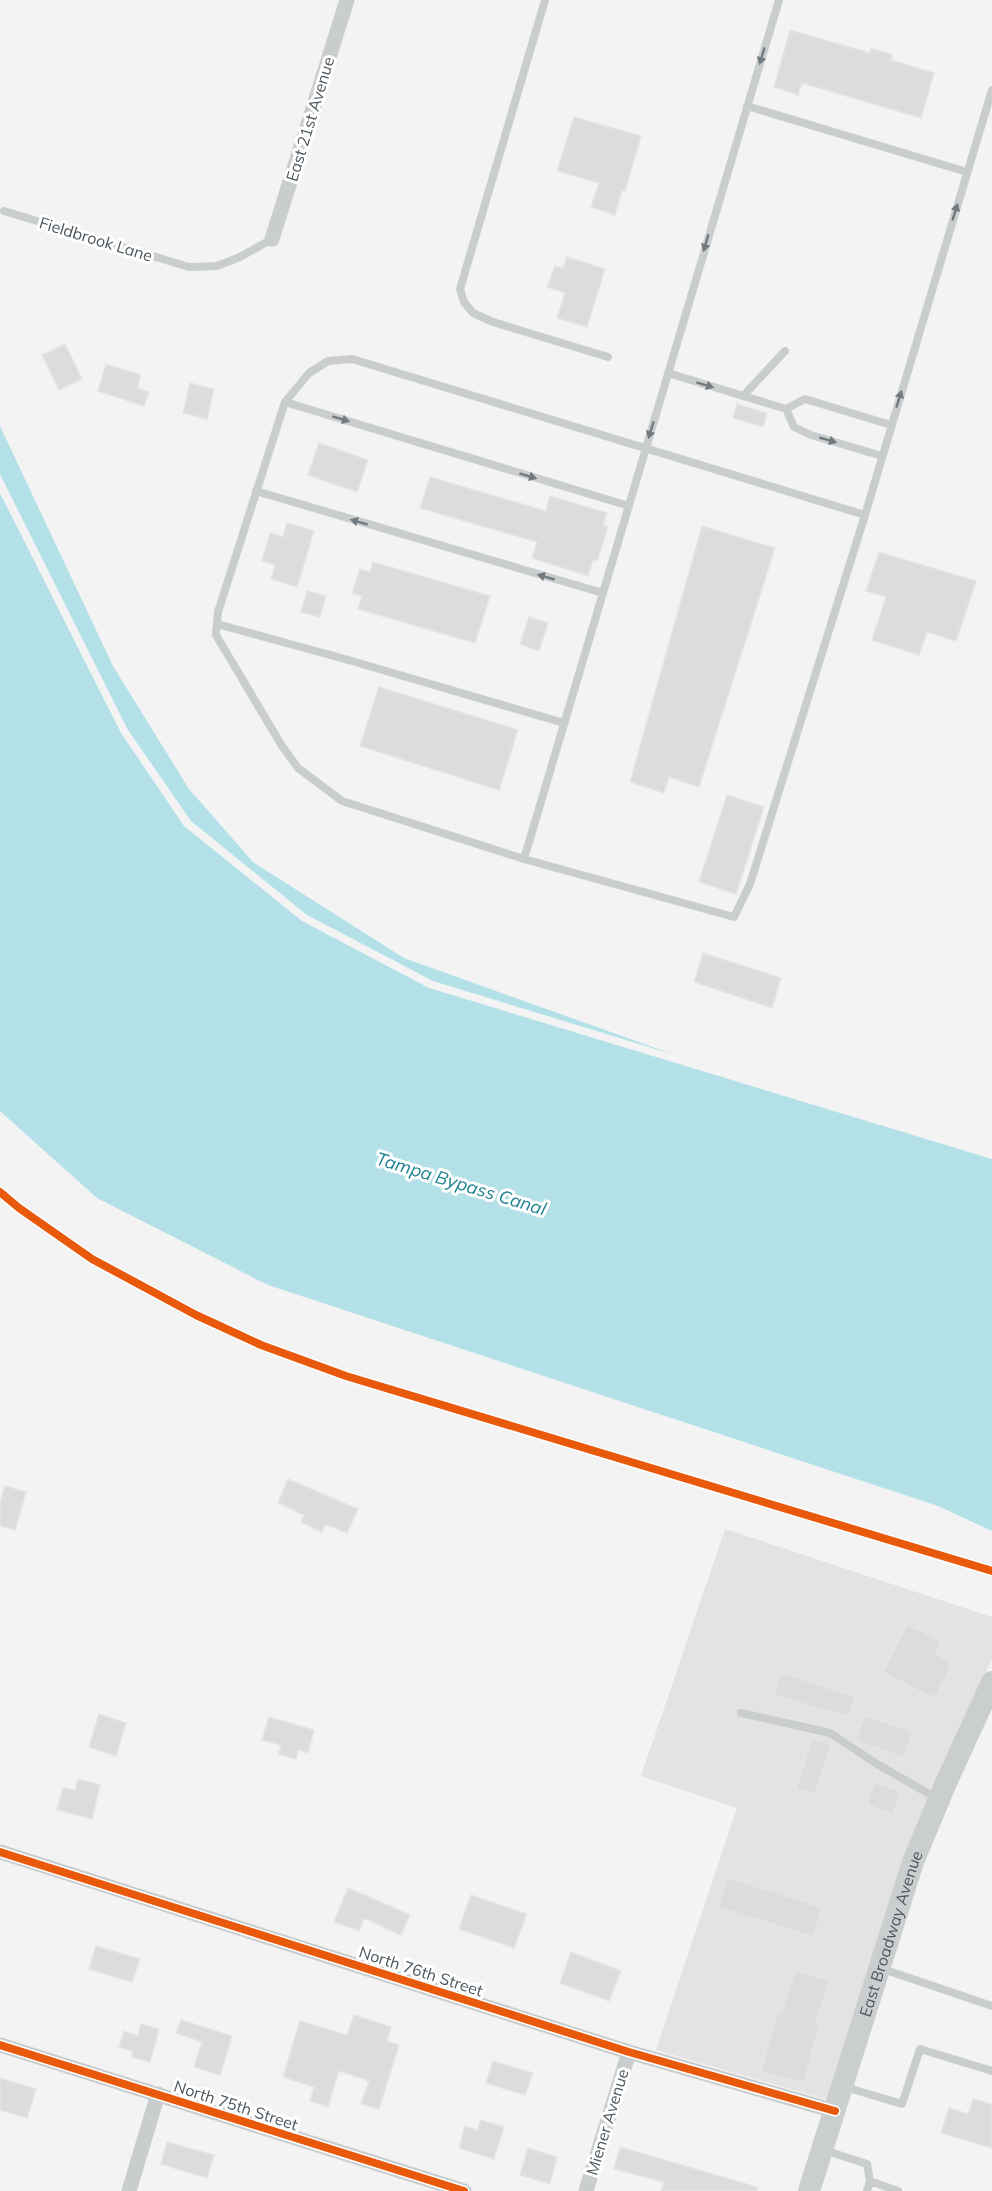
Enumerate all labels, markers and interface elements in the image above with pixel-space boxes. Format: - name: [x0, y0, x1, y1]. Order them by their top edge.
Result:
- one-way arrow: [757, 47, 766, 65]
- street label: East 21st Avenue: [282, 54, 338, 184]
- one-way arrow: [951, 203, 960, 221]
- street label: Fieldbrook Lane: [37, 212, 155, 266]
- one-way arrow: [701, 234, 710, 252]
- one-way arrow: [696, 381, 714, 390]
- one-way arrow: [895, 390, 904, 408]
- one-way arrow: [332, 415, 350, 424]
- one-way arrow: [646, 421, 655, 439]
- one-way arrow: [819, 436, 837, 445]
- one-way arrow: [519, 471, 537, 481]
- one-way arrow: [350, 517, 368, 526]
- one-way arrow: [537, 572, 555, 581]
- water label: Tampa Bypass Canal: [373, 1147, 550, 1221]
- street label: East Broadway Avenue: [855, 1847, 927, 2019]
- street label: North 76th Street: [357, 1942, 486, 2001]
- street label: Miener Avenue: [581, 2066, 633, 2178]
- street label: North 75th Street: [172, 2076, 301, 2135]

